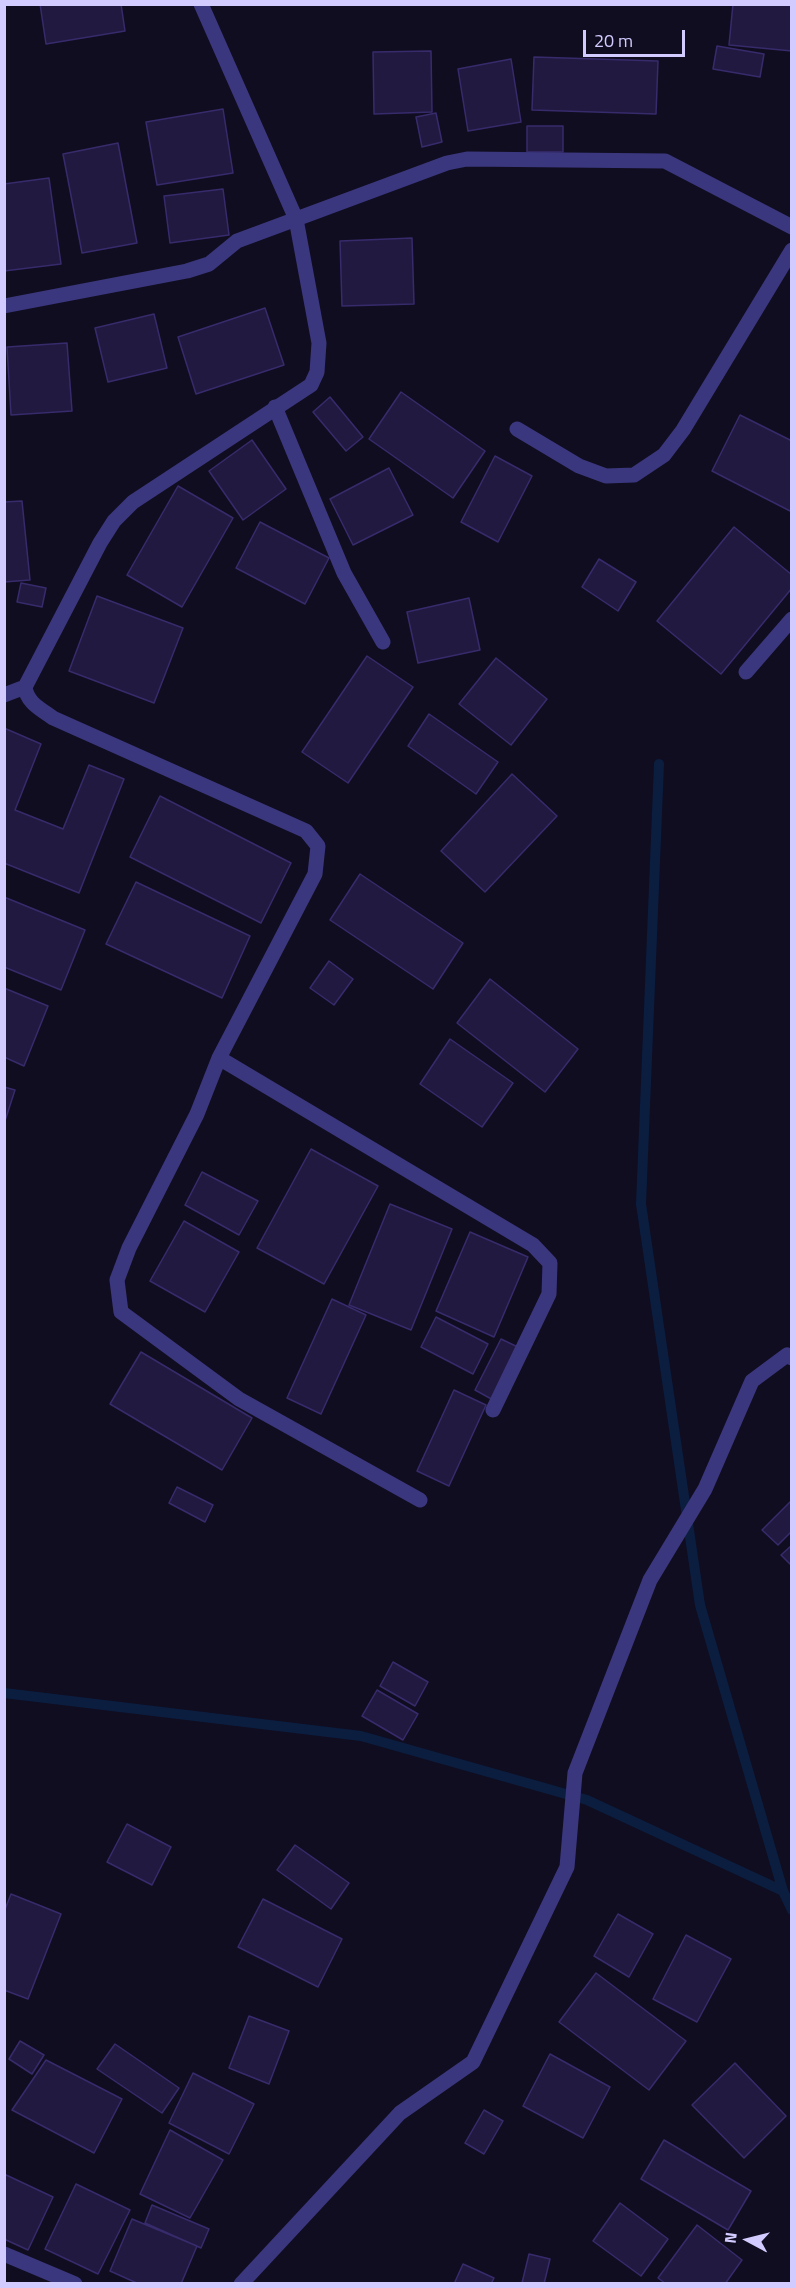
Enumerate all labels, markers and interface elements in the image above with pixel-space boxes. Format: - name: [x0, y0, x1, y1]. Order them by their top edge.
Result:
- scale bar: [586, 18, 688, 56]
- text: 20 m: [594, 27, 633, 54]
- north arrow: [718, 2210, 778, 2270]
- text: N: [718, 2231, 743, 2245]

